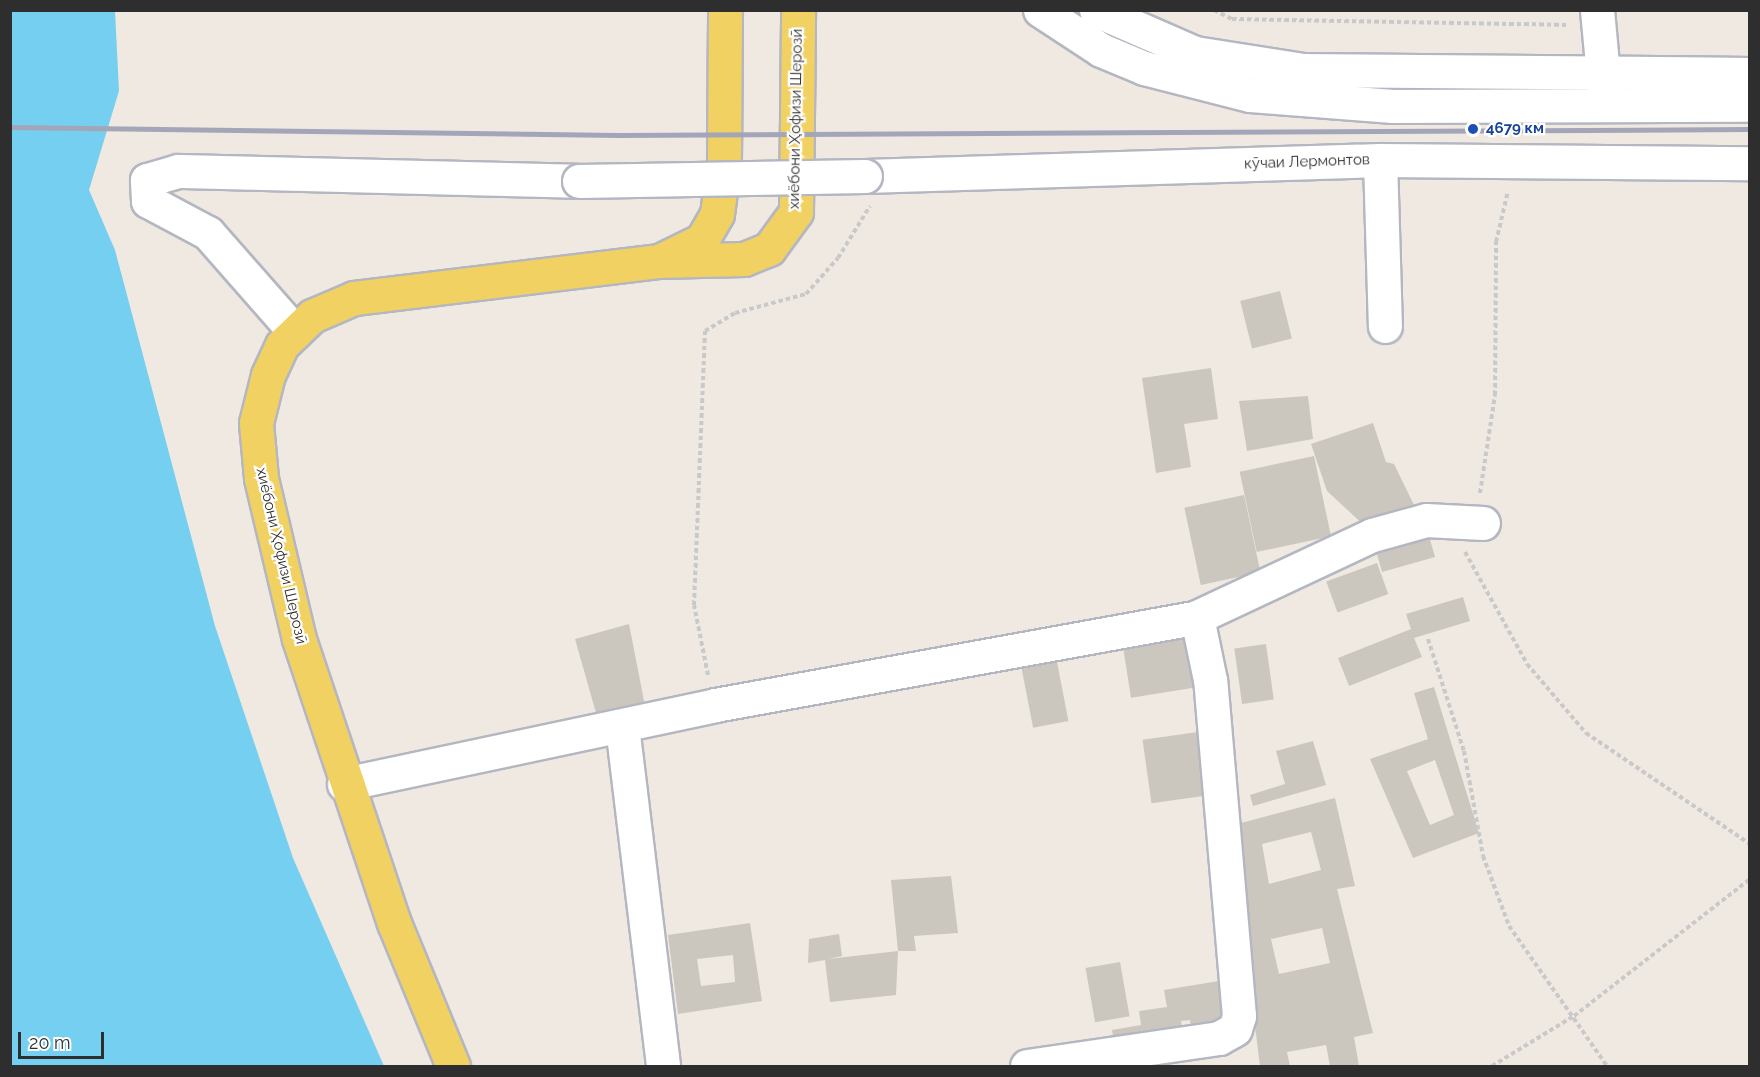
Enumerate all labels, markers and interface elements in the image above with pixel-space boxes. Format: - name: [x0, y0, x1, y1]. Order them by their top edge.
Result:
- street label: хиёбони Ҳофизи Шерозӣ: [785, 29, 807, 209]
- marker: 4679 км: [1464, 120, 1482, 138]
- place label: 4679 км: [1486, 120, 1544, 138]
- street label: кӯчаи Лермонтов: [1244, 151, 1370, 173]
- street label: хиёбони Ҳофизи Шерозӣ: [252, 466, 310, 646]
- scale bar: [21, 1020, 106, 1058]
- text: 20 m: [29, 1032, 71, 1053]

